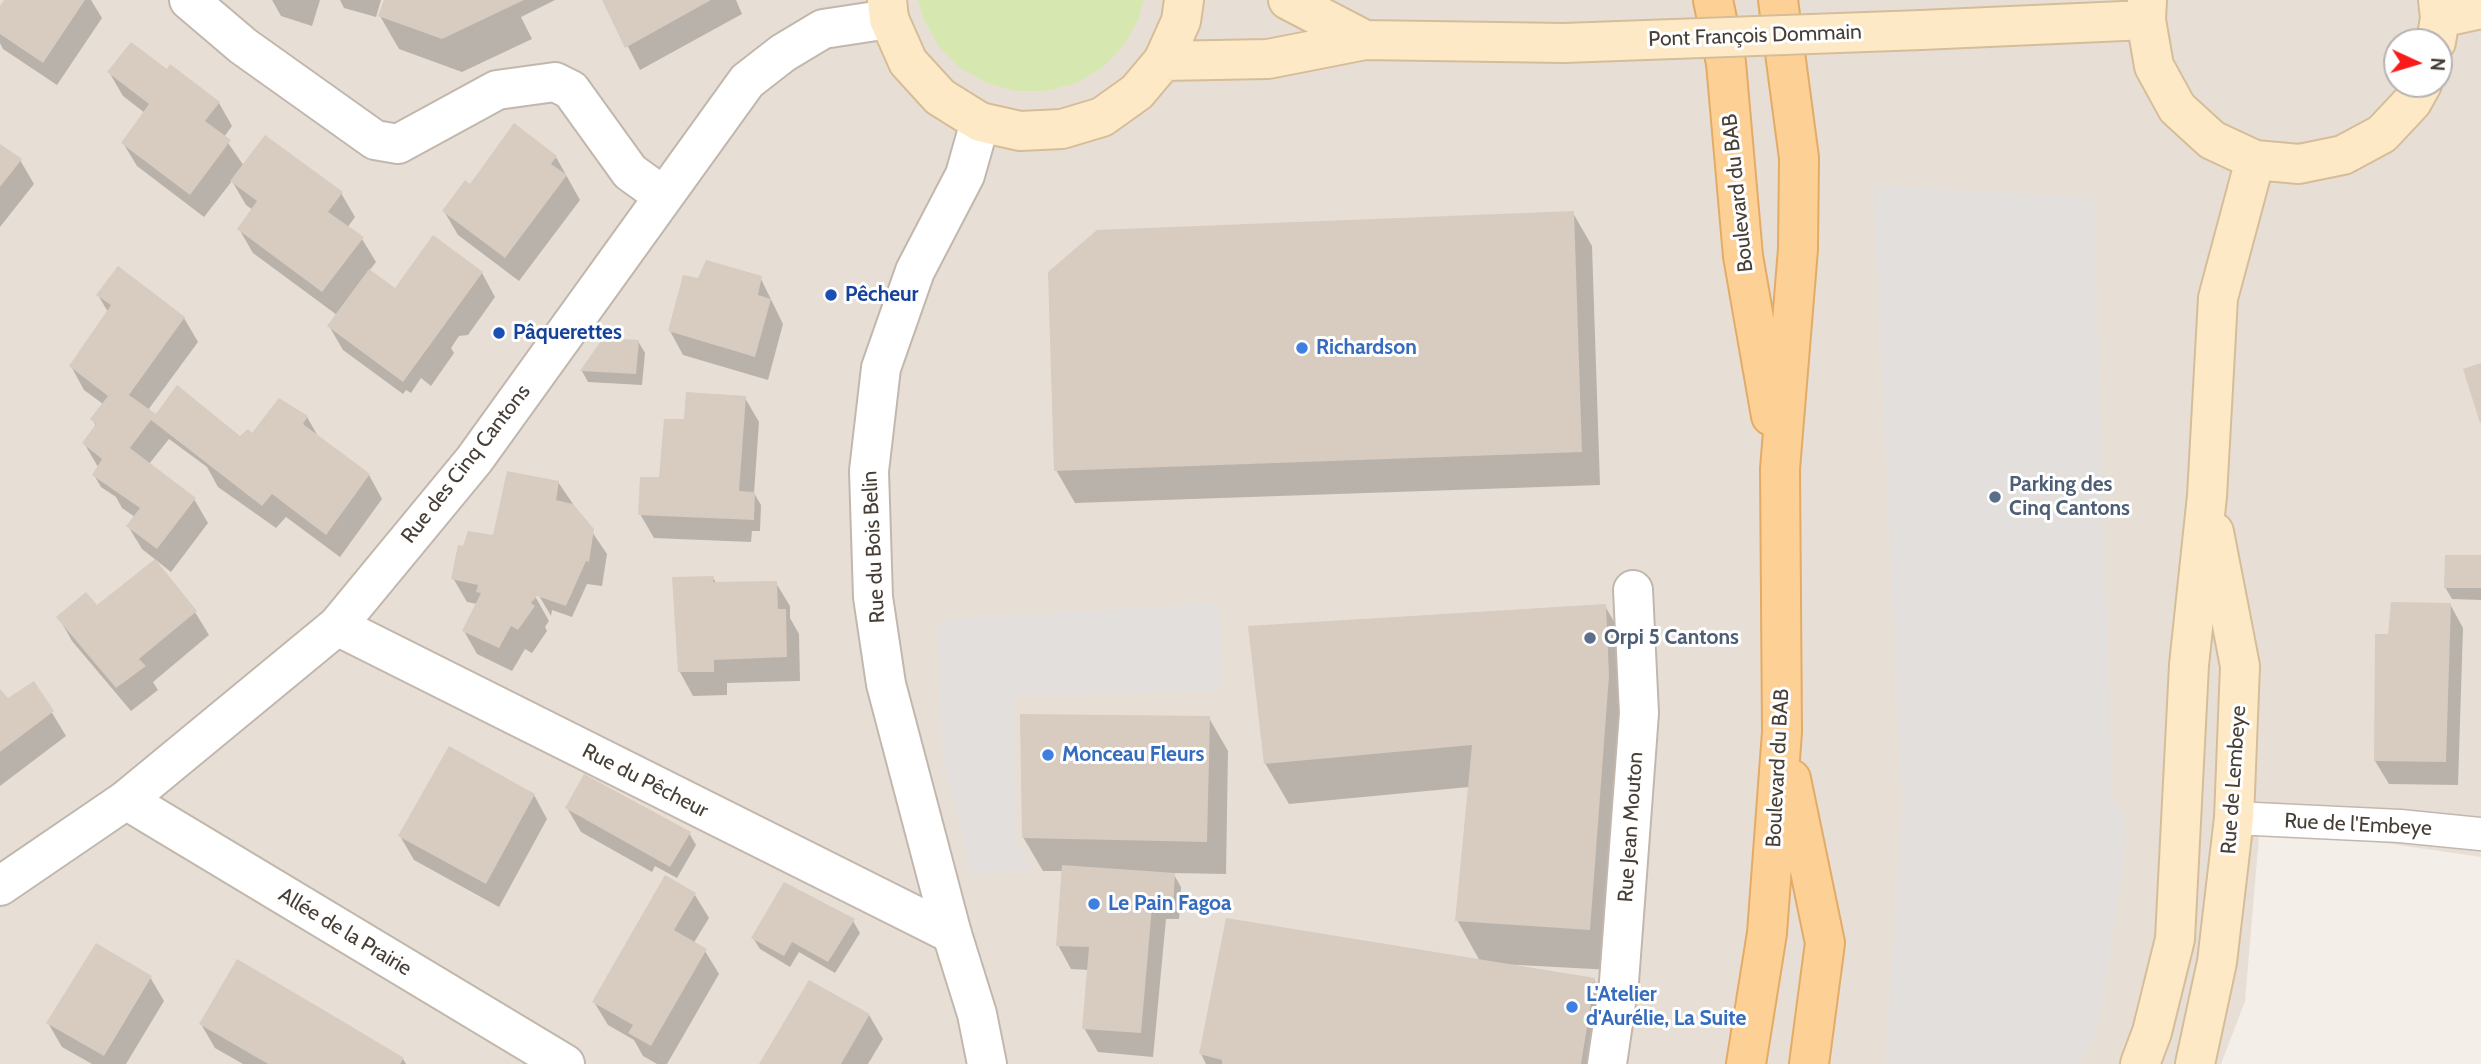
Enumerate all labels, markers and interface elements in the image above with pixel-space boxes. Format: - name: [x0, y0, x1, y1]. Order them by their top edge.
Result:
- street label: Pont François Dommain: [1648, 20, 1862, 52]
- north arrow: [2383, 28, 2453, 98]
- text: N: [2426, 57, 2449, 72]
- street label: Boulevard du BAB: [1717, 113, 1759, 273]
- place label: Pêcheur: [845, 282, 919, 308]
- marker: Pêcheur: [823, 287, 839, 303]
- place label: Pâquerettes: [513, 320, 622, 346]
- marker: Pâquerettes: [491, 325, 507, 341]
- place label: Richardson: [1316, 335, 1417, 361]
- marker: Richardson: [1294, 340, 1310, 356]
- street label: Rue des Cinq Cantons: [396, 380, 536, 548]
- street label: Rue du Bois Belin: [857, 470, 891, 624]
- place label: Parking des Cinq Cantons: [2009, 472, 2130, 522]
- marker: Parking des Cinq Cantons: [1987, 489, 2003, 505]
- place label: Orpi 5 Cantons: [1604, 625, 1739, 651]
- marker: Orpi 5 Cantons: [1582, 630, 1598, 646]
- street label: Boulevard du BAB: [1761, 688, 1795, 848]
- street label: Rue de Lembeye: [2216, 705, 2252, 855]
- street label: Rue du Pêcheur: [578, 738, 712, 824]
- place label: Monceau Fleurs: [1062, 742, 1204, 768]
- marker: Monceau Fleurs: [1040, 747, 1056, 763]
- street label: Rue Jean Mouton: [1613, 751, 1649, 903]
- street label: Rue de l'Embeye: [2284, 809, 2432, 841]
- street label: Allée de la Prairie: [274, 882, 416, 982]
- place label: Le Pain Fagoa: [1108, 891, 1232, 917]
- marker: Le Pain Fagoa: [1086, 896, 1102, 912]
- place label: L'Atelier d'Aurélie, La Suite: [1586, 982, 1746, 1032]
- marker: L'Atelier d'Aurélie, La Suite: [1564, 999, 1580, 1015]

